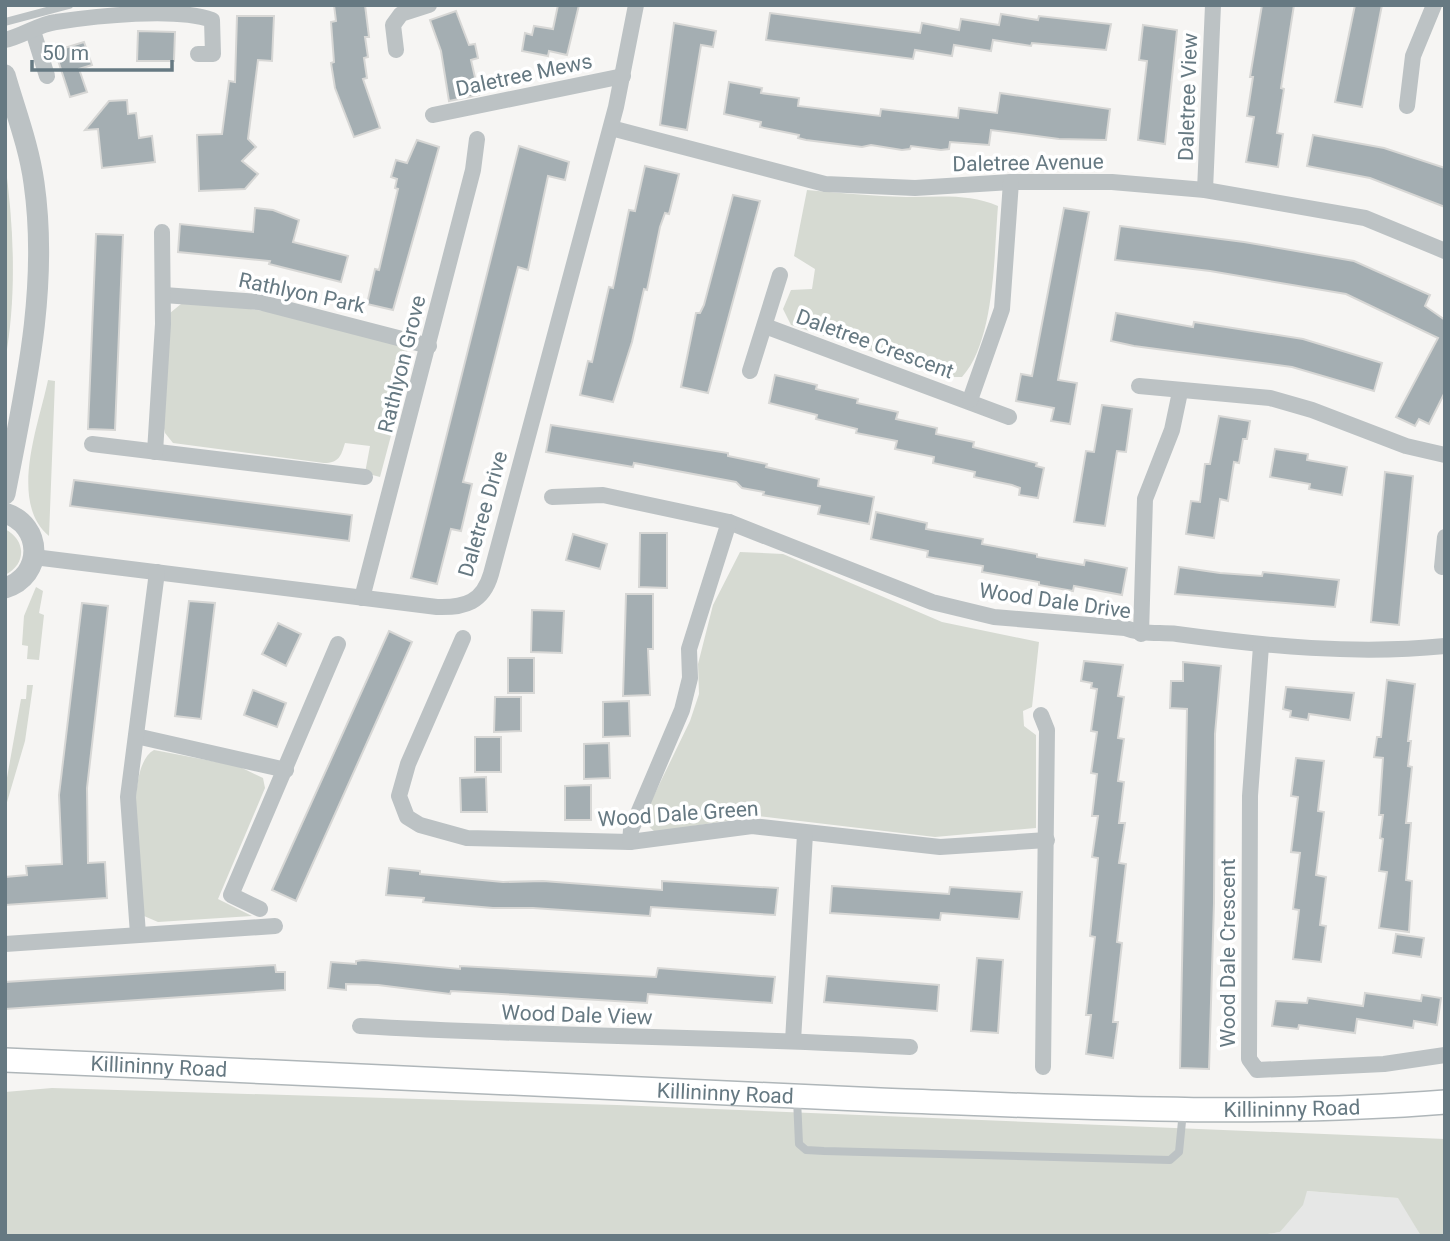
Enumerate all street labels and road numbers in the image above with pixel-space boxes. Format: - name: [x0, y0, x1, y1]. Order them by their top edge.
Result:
- street label: Daletree View: [1174, 32, 1202, 161]
- street label: Daletree Mews: [454, 49, 594, 101]
- street label: Daletree Avenue: [952, 150, 1104, 176]
- street label: Rathlyon Park: [237, 268, 368, 318]
- street label: Rathlyon Grove: [373, 293, 431, 435]
- street label: Daletree Crescent: [793, 304, 957, 384]
- street label: Daletree Drive: [454, 448, 512, 580]
- street label: Wood Dale Drive: [977, 578, 1133, 624]
- street label: Wood Dale Green: [597, 796, 759, 832]
- street label: Wood Dale Crescent: [1216, 858, 1240, 1048]
- street label: Wood Dale View: [501, 1000, 653, 1030]
- street label: Killininny Road: [90, 1052, 228, 1082]
- street label: Killininny Road: [656, 1079, 794, 1109]
- street label: Killininny Road: [1223, 1095, 1361, 1122]

